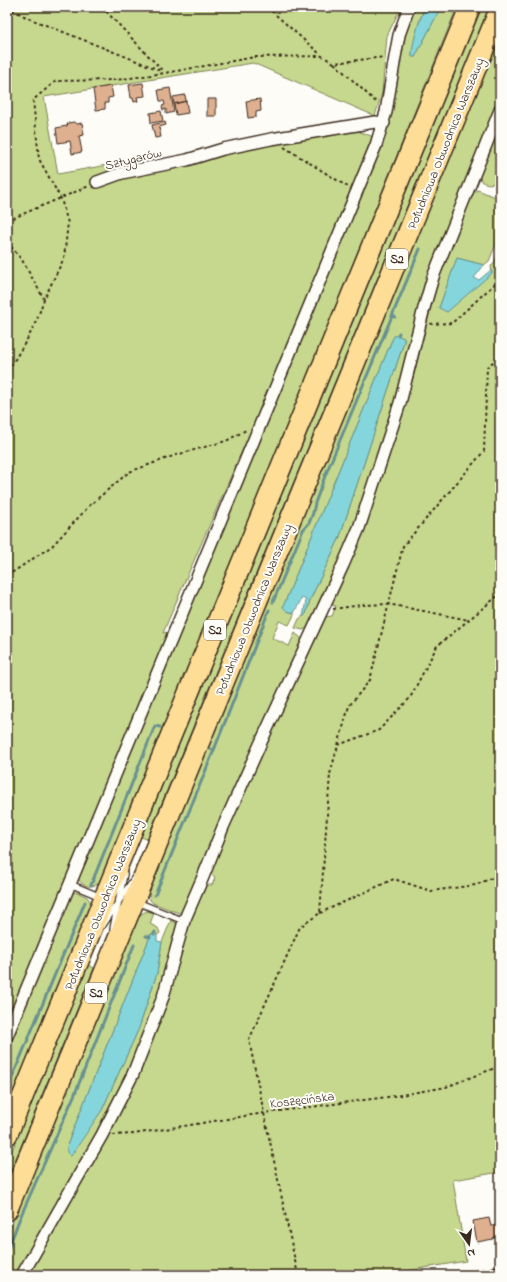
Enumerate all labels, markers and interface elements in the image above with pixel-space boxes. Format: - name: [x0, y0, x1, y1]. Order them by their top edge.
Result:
- street label: Południowa Obwodnica Warszawy: [403, 55, 491, 233]
- street label: Sztygarów: [103, 143, 164, 177]
- road number: S2: [386, 249, 408, 269]
- street label: Południowa Obwodnica Warszawy: [211, 521, 299, 699]
- road number: S2: [204, 620, 226, 640]
- street label: Południowa Obwodnica Warszawy: [60, 816, 148, 994]
- road number: S2: [85, 983, 107, 1003]
- street label: Koszęcińska: [269, 1087, 336, 1114]
- north arrow: [449, 1224, 489, 1264]
- text: N: [466, 1244, 477, 1261]

